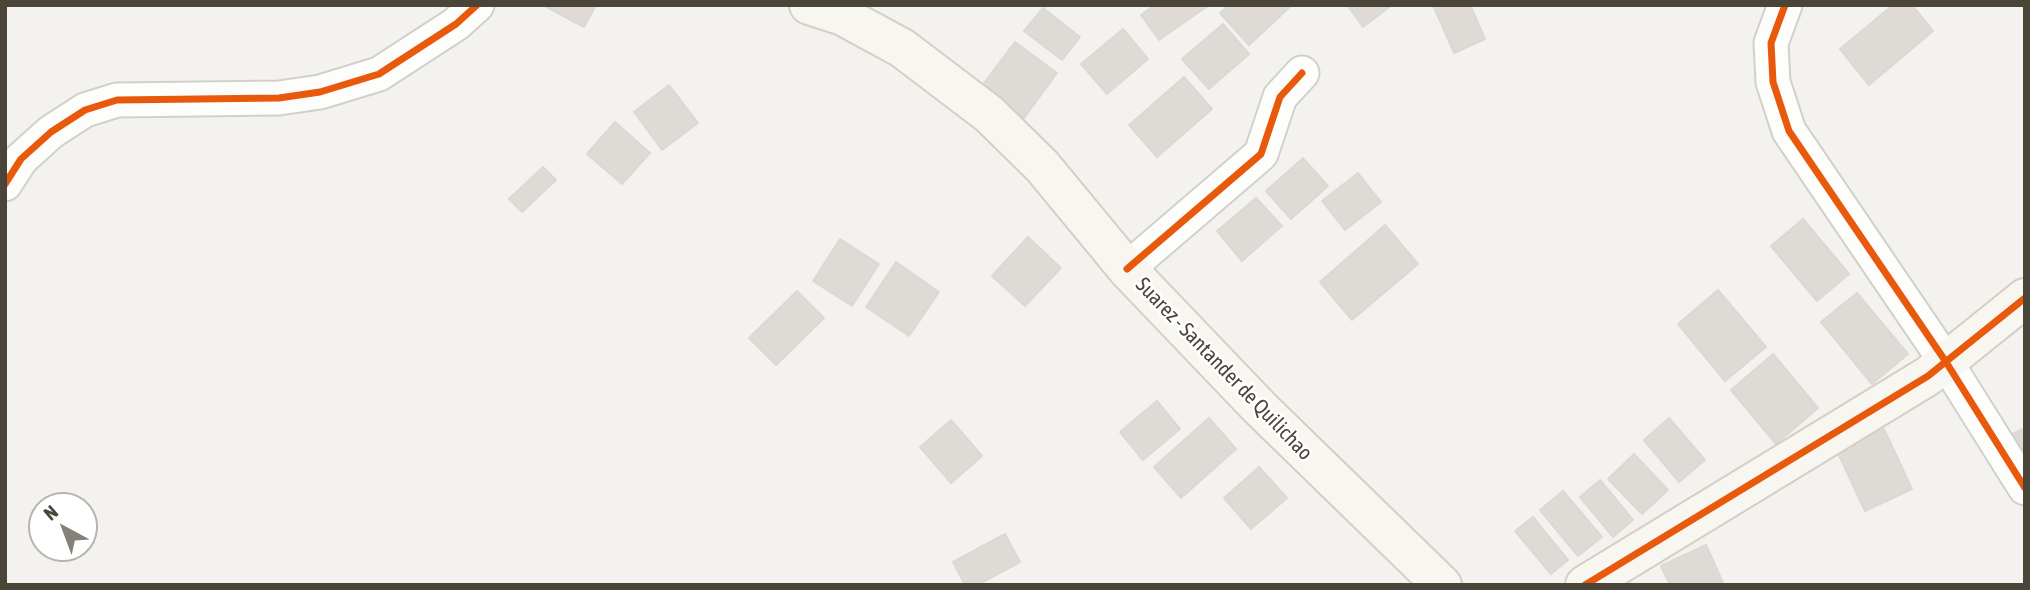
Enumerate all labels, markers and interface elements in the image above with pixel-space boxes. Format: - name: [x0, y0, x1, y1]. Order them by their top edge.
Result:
- street label: Suarez - Santander de Quilichao: [1130, 273, 1318, 465]
- north arrow: [28, 492, 98, 562]
- text: N: [39, 501, 62, 525]

